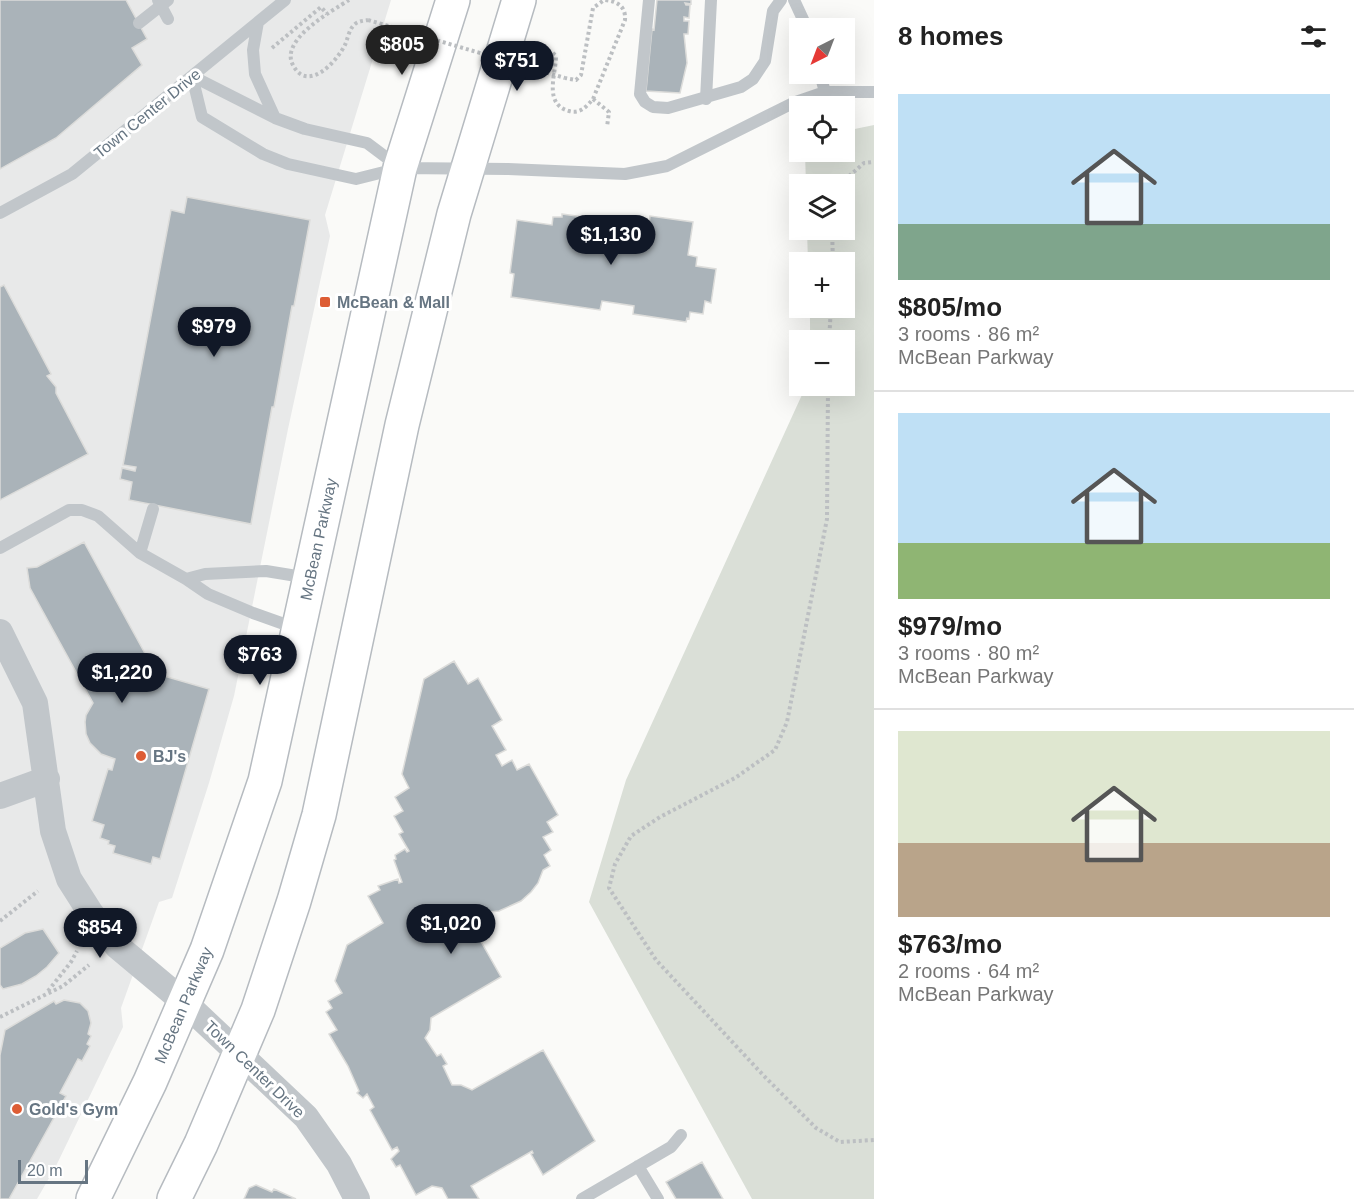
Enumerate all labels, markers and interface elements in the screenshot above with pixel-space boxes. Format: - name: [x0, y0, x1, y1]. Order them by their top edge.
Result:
- north arrow: [789, 18, 855, 84]
- map controls: [789, 18, 855, 396]
- icon: filters: [1297, 20, 1330, 53]
- text: 8 homes: [898, 21, 1004, 51]
- pin: $805: [366, 25, 438, 76]
- text: $805: [380, 33, 424, 55]
- pin: $751: [481, 41, 553, 92]
- text: $751: [495, 49, 539, 71]
- street label: Town Center Drive: [91, 65, 204, 161]
- button: locate: [789, 96, 855, 162]
- icon: home: [1060, 133, 1168, 241]
- button: layers: [789, 174, 855, 240]
- pin: $1,130: [562, 215, 660, 266]
- text: $1,130: [580, 223, 642, 245]
- button: +: [789, 252, 855, 318]
- text: $805/mo: [898, 292, 1002, 322]
- place label: McBean & Mall: [337, 294, 450, 311]
- marker: McBean & Mall: [318, 295, 332, 309]
- pin: $979: [178, 307, 250, 358]
- text: $979: [192, 315, 236, 337]
- text: 3 rooms · 86 m²: [898, 323, 1039, 345]
- button: −: [789, 330, 855, 396]
- text: McBean Parkway: [898, 346, 1054, 368]
- icon: home: [1060, 452, 1168, 560]
- street label: McBean Parkway: [297, 476, 340, 602]
- text: $979/mo: [898, 611, 1002, 641]
- pin: $763: [224, 635, 296, 686]
- text: 3 rooms · 80 m²: [898, 642, 1039, 664]
- text: $763: [238, 643, 282, 665]
- pin: $1,220: [73, 653, 171, 704]
- text: $1,220: [91, 661, 153, 683]
- text: McBean Parkway: [898, 665, 1054, 687]
- place label: BJ's: [153, 748, 186, 765]
- marker: BJ's: [134, 749, 148, 763]
- icon: home: [1060, 770, 1168, 878]
- pin: $1,020: [402, 904, 500, 955]
- pin: $854: [64, 908, 136, 959]
- text: $1,020: [420, 912, 482, 934]
- text: $854: [78, 916, 122, 938]
- text: $763/mo: [898, 929, 1002, 959]
- street label: McBean Parkway: [151, 945, 216, 1066]
- text: 2 rooms · 64 m²: [898, 960, 1039, 982]
- text: McBean Parkway: [898, 983, 1054, 1005]
- street label: Town Center Drive: [201, 1018, 308, 1121]
- place label: Gold's Gym: [29, 1101, 118, 1118]
- marker: Gold's Gym: [10, 1102, 24, 1116]
- scale bar: [18, 1157, 88, 1184]
- text: 20 m: [27, 1162, 63, 1179]

